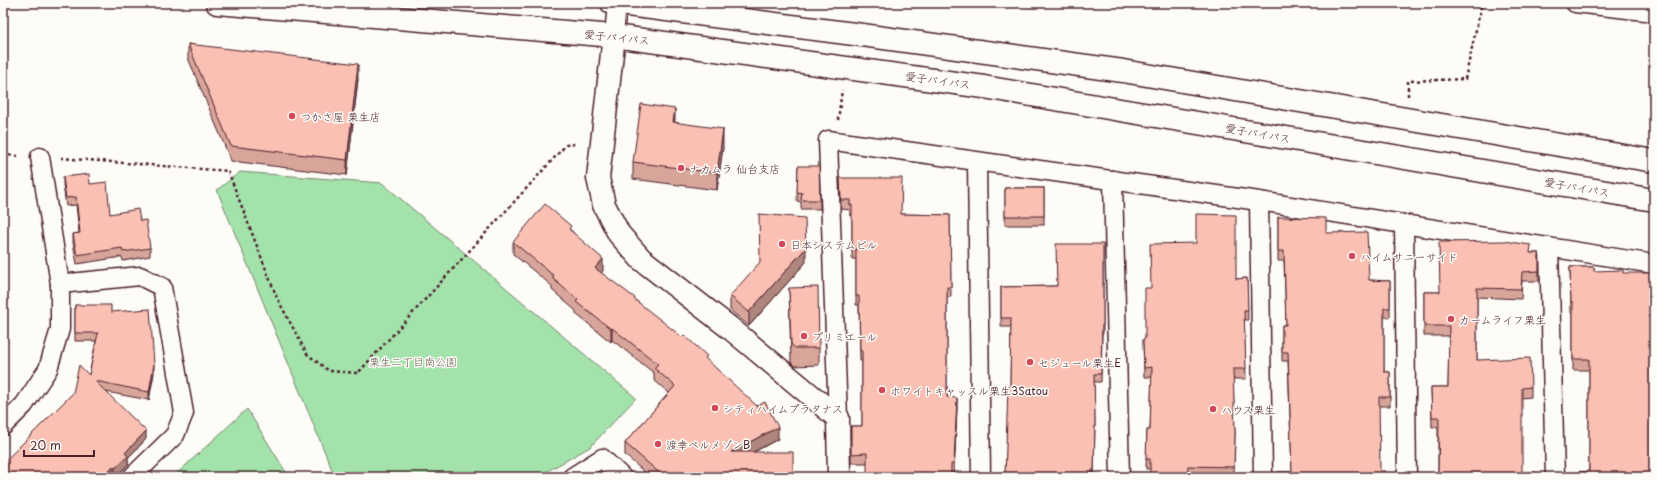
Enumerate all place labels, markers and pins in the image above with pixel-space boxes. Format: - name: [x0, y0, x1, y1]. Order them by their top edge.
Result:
- place label: つかさ屋 栗生店: [300, 108, 381, 125]
- marker: つかさ屋 栗生店: [287, 111, 297, 121]
- place label: ナカムラ 仙台支店: [689, 160, 780, 177]
- marker: ナカムラ 仙台支店: [676, 163, 686, 173]
- place label: 日本システムビル: [790, 236, 878, 253]
- marker: 日本システムビル: [777, 239, 787, 249]
- place label: ハイムサニーサイド: [1360, 248, 1458, 265]
- marker: ハイムサニーサイド: [1347, 251, 1357, 261]
- place label: カームライフ栗生: [1459, 311, 1546, 328]
- marker: カームライフ栗生: [1446, 314, 1456, 324]
- place label: プリミエール: [812, 328, 877, 345]
- marker: プリミエール: [799, 331, 809, 341]
- place label: セジュール栗生E: [1038, 354, 1121, 371]
- marker: セジュール栗生E: [1025, 357, 1035, 367]
- place label: ホワイトキャッスル栗生3Satou: [890, 382, 1048, 399]
- marker: ホワイトキャッスル栗生3Satou: [877, 385, 887, 395]
- place label: シティハイムプラタナス: [723, 400, 843, 417]
- place label: ハウス栗生: [1221, 401, 1275, 418]
- marker: シティハイムプラタナス: [710, 403, 720, 413]
- marker: ハウス栗生: [1208, 404, 1218, 414]
- place label: 渡幸ベルメゾンB: [666, 436, 750, 453]
- marker: 渡幸ベルメゾンB: [653, 439, 663, 449]

